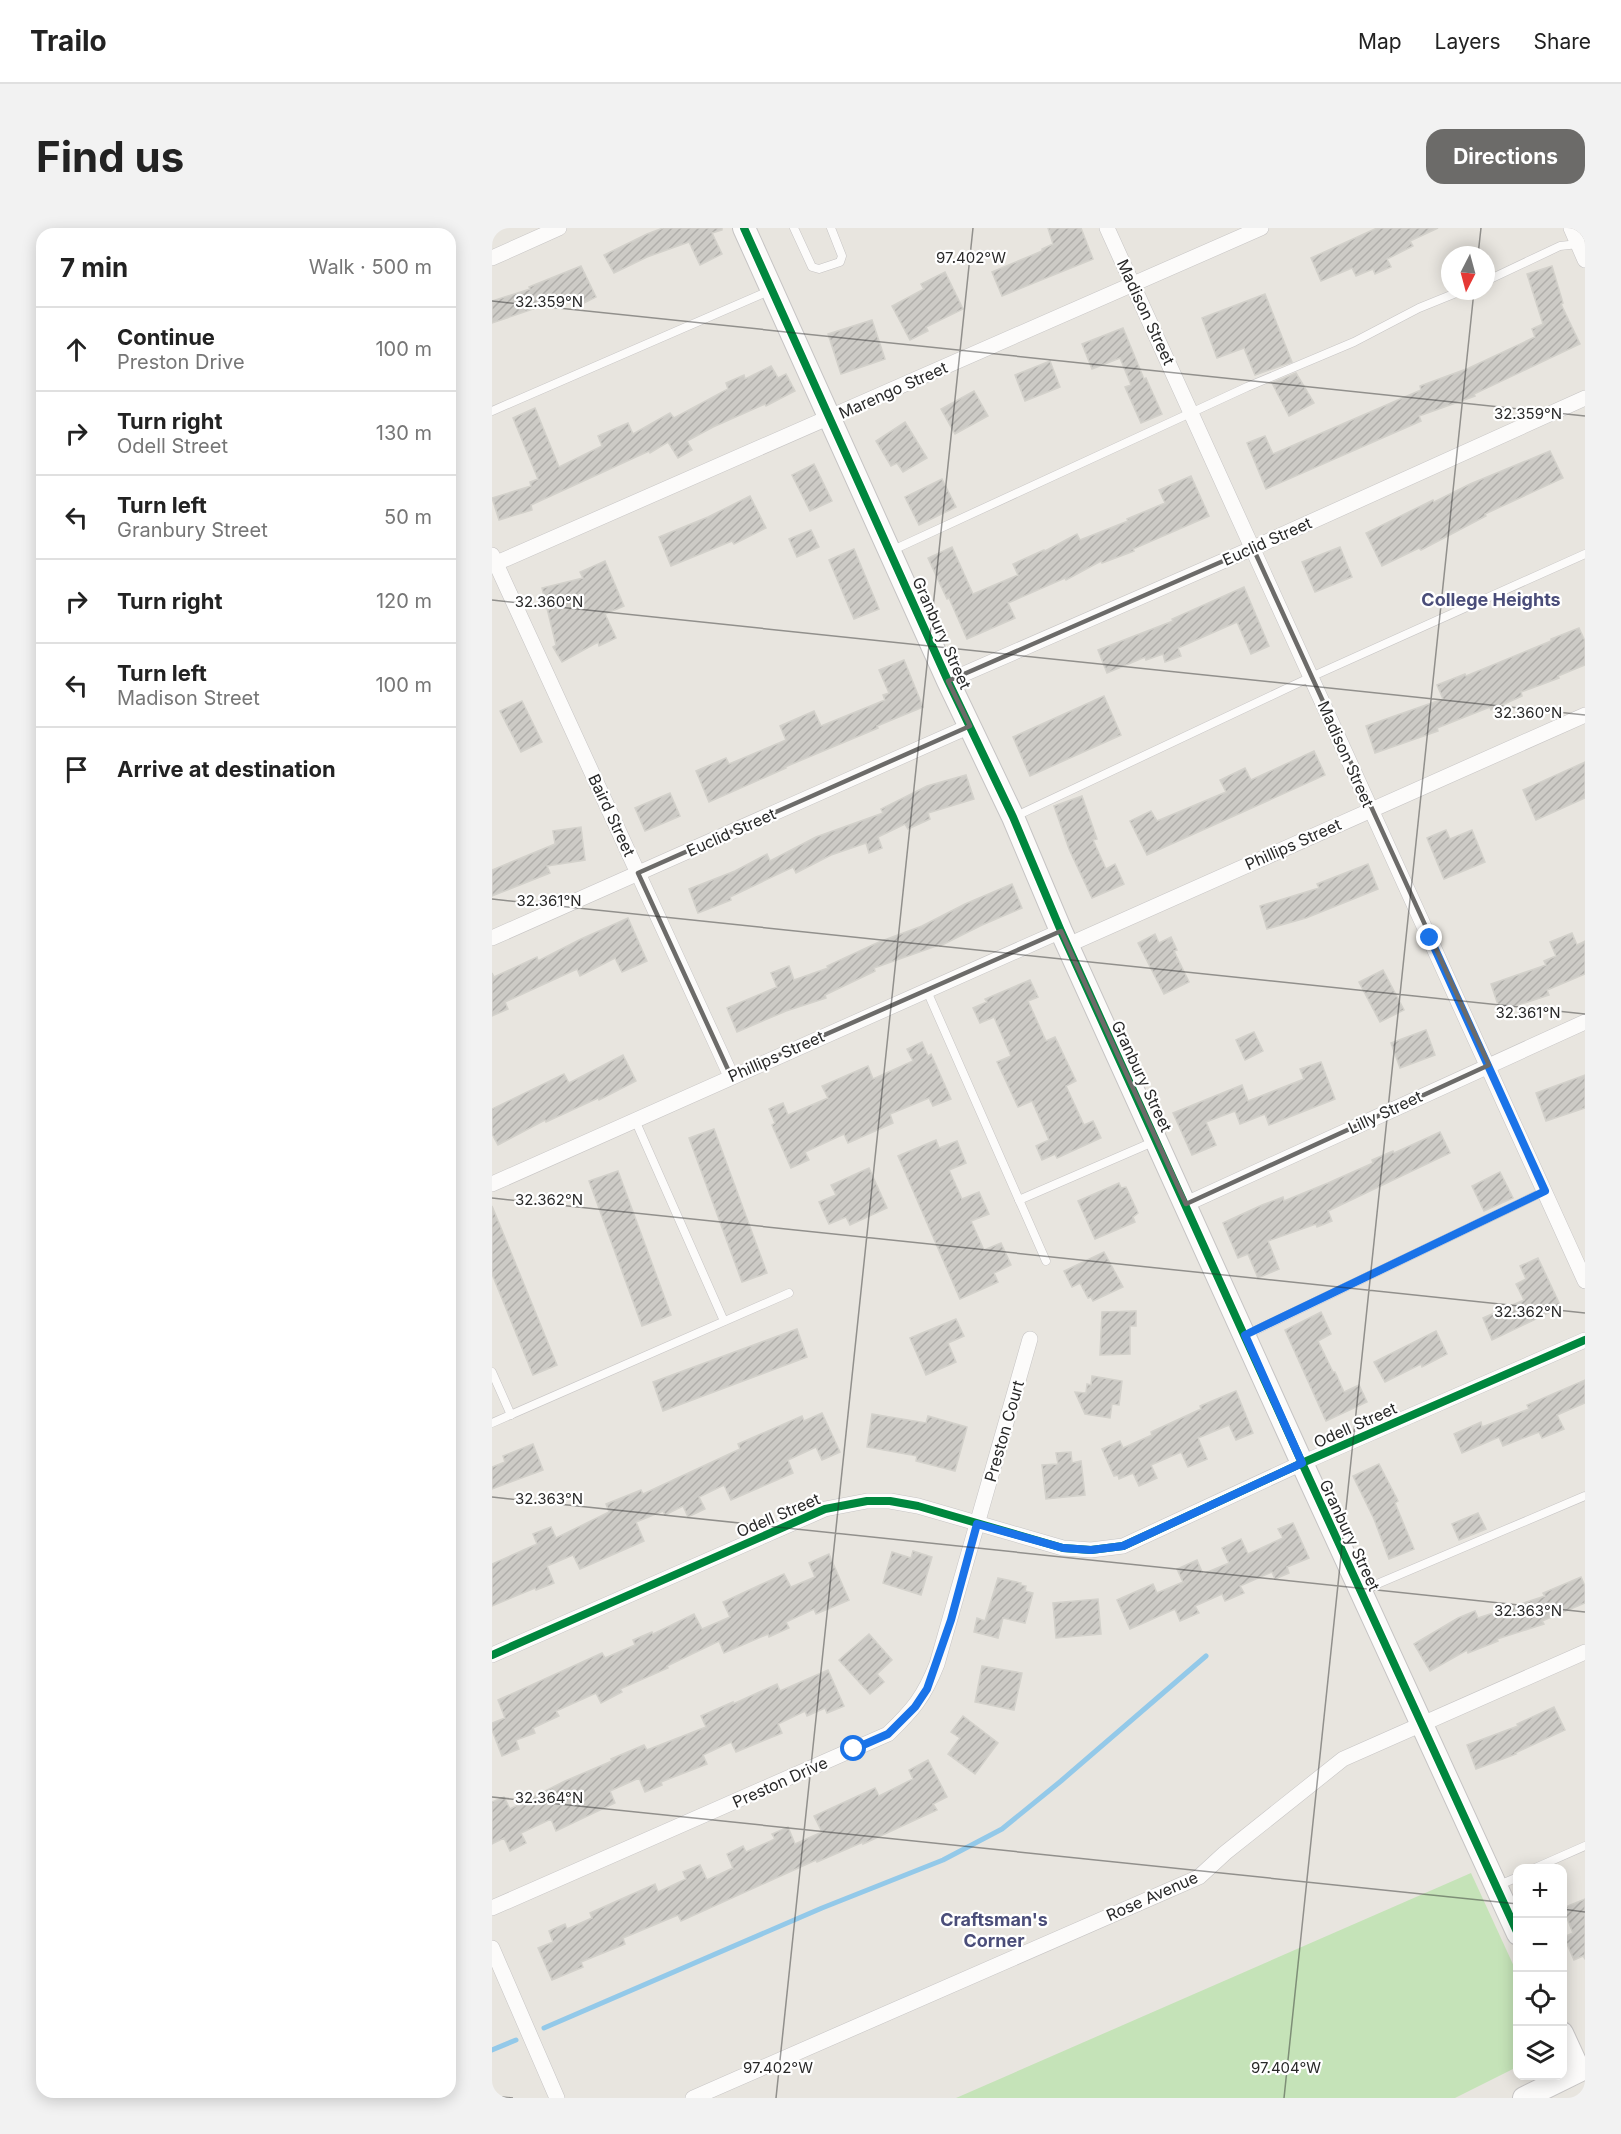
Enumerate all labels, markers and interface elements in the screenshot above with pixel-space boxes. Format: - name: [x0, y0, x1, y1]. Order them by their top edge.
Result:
- text: Trailo: [30, 24, 107, 58]
- text: Map: [1358, 29, 1402, 54]
- text: Layers: [1435, 29, 1501, 54]
- text: Share: [1534, 29, 1591, 54]
- button: Directions: [1426, 129, 1585, 184]
- text: Find us: [36, 131, 184, 182]
- north arrow: [1441, 246, 1495, 300]
- text: 97.402°W: [936, 248, 1006, 267]
- text: 7 min: [60, 252, 128, 283]
- text: Walk · 500 m: [309, 255, 432, 279]
- street label: Madison Street: [1113, 256, 1179, 368]
- text: 32.359°N: [515, 292, 583, 311]
- text: Continue: [117, 324, 215, 350]
- icon: ahead: [60, 333, 93, 366]
- text: 100 m: [375, 337, 432, 361]
- text: Preston Drive: [117, 350, 245, 374]
- street label: Marengo Street: [835, 357, 951, 423]
- text: 32.359°N: [1494, 404, 1562, 423]
- text: Turn right: [117, 408, 223, 434]
- icon: right: [60, 417, 93, 450]
- text: 130 m: [376, 421, 432, 445]
- text: Odell Street: [117, 434, 228, 458]
- text: Turn left: [117, 492, 207, 518]
- icon: left: [60, 501, 93, 534]
- text: 50 m: [384, 505, 432, 529]
- street label: Euclid Street: [1219, 512, 1315, 570]
- text: Granbury Street: [117, 518, 268, 542]
- street label: Granbury Street: [908, 574, 976, 692]
- icon: right: [60, 585, 93, 618]
- text: Turn right: [117, 588, 223, 614]
- text: 120 m: [376, 589, 432, 613]
- district label: College Heights: [1421, 589, 1561, 610]
- text: 32.360°N: [515, 592, 583, 611]
- text: Turn left: [117, 660, 207, 686]
- icon: left: [60, 669, 93, 702]
- text: 100 m: [375, 673, 432, 697]
- text: Madison Street: [117, 686, 260, 710]
- street label: Madison Street: [1314, 698, 1378, 810]
- text: 32.360°N: [1494, 703, 1562, 722]
- icon: arrive: [60, 753, 93, 786]
- text: Arrive at destination: [117, 756, 336, 782]
- street label: Baird Street: [584, 771, 640, 859]
- street label: Euclid Street: [683, 803, 779, 861]
- street label: Phillips Street: [1242, 814, 1344, 874]
- text: 32.361°N: [516, 891, 582, 910]
- route end: [1416, 924, 1442, 950]
- text: 32.361°N: [1495, 1003, 1561, 1022]
- street label: Granbury Street: [1107, 1017, 1177, 1135]
- street label: Phillips Street: [725, 1026, 827, 1086]
- street label: Lilly Street: [1345, 1086, 1425, 1138]
- text: 32.362°N: [515, 1190, 583, 1209]
- text: 32.362°N: [1494, 1302, 1562, 1321]
- street label: Preston Court: [980, 1378, 1028, 1484]
- street label: Odell Street: [1310, 1398, 1400, 1452]
- street label: Granbury Street: [1315, 1476, 1385, 1594]
- street label: Odell Street: [733, 1488, 823, 1542]
- text: 32.363°N: [515, 1489, 583, 1508]
- text: 32.363°N: [1494, 1601, 1562, 1620]
- route start: [840, 1735, 866, 1761]
- street label: Preston Drive: [729, 1752, 831, 1812]
- text: 32.364°N: [515, 1788, 583, 1807]
- map controls: [1513, 1864, 1567, 2080]
- button: +: [1513, 1864, 1567, 1918]
- street label: Rose Avenue: [1103, 1867, 1201, 1925]
- district label: Craftsman's Corner: [940, 1909, 1048, 1951]
- button: −: [1513, 1918, 1567, 1972]
- button: locate: [1513, 1972, 1567, 2026]
- button: layers: [1513, 2026, 1567, 2080]
- text: 97.402°W: [743, 2058, 813, 2077]
- text: 97.404°W: [1251, 2058, 1321, 2077]

